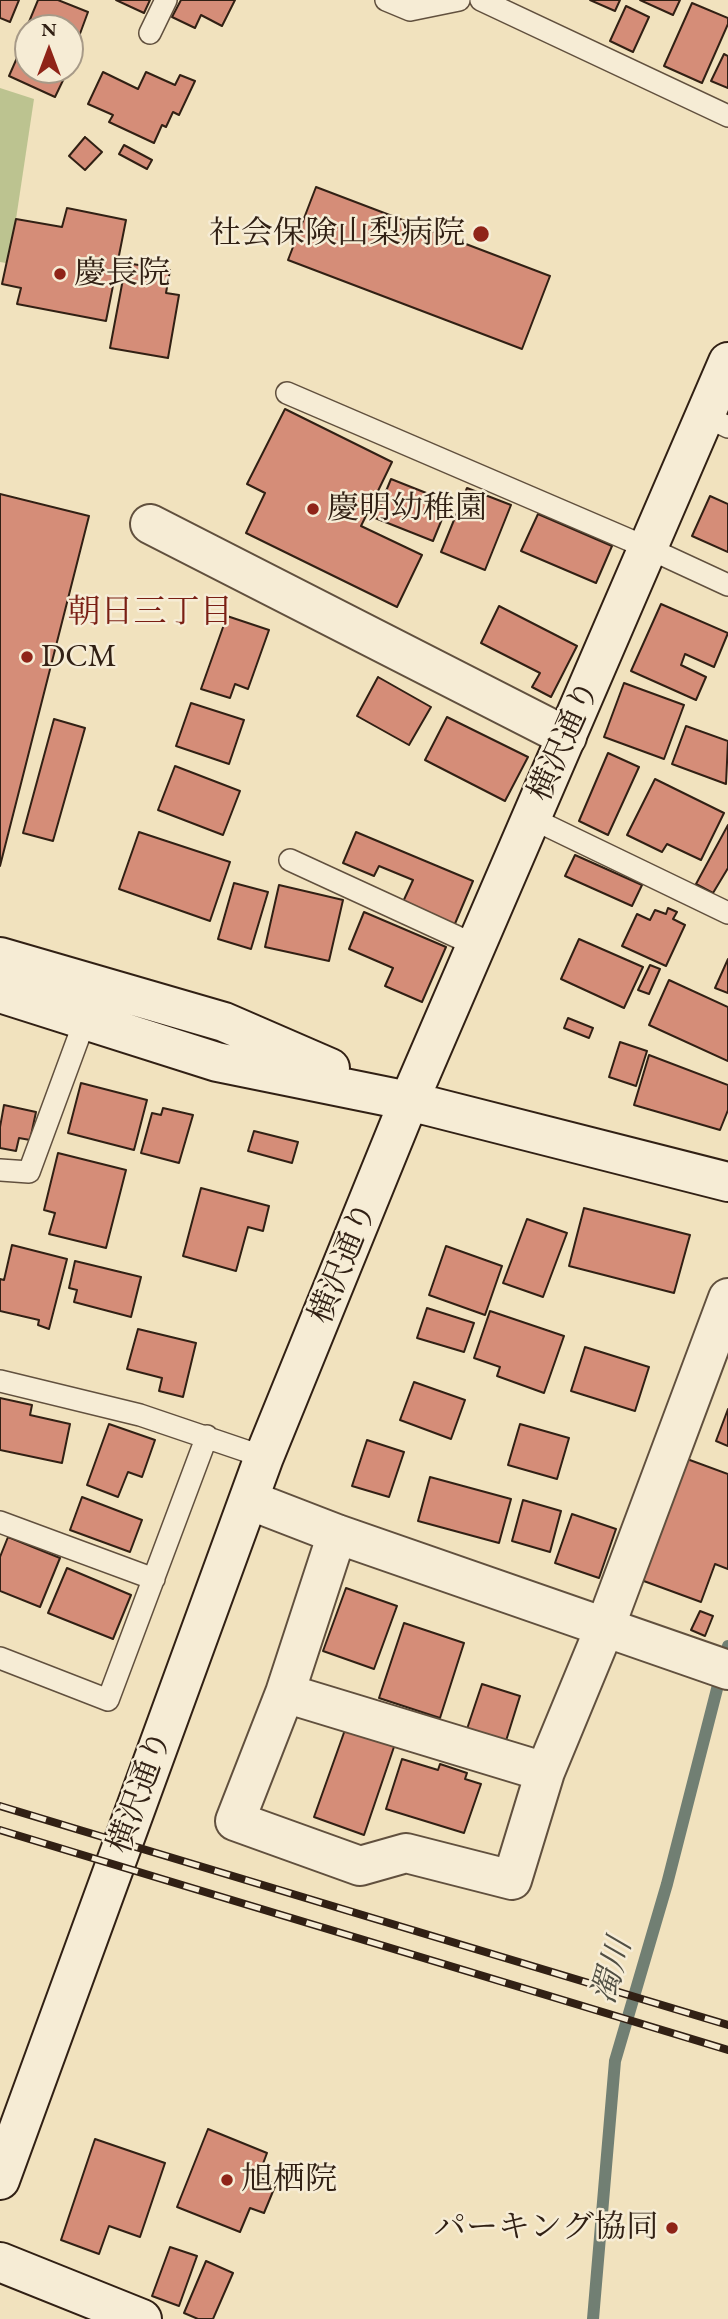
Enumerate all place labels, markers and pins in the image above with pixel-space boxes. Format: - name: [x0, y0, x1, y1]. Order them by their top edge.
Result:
- place label: 社会保険山梨病院: [209, 215, 465, 253]
- marker: 社会保険山梨病院: [471, 224, 491, 244]
- place label: 慶長院: [74, 255, 170, 293]
- marker: 慶長院: [52, 266, 68, 282]
- place label: 慶明幼稚園: [327, 490, 487, 528]
- marker: 慶明幼稚園: [305, 501, 321, 517]
- place label: DCM: [41, 638, 117, 676]
- marker: DCM: [19, 649, 35, 665]
- place label: 旭栖院: [241, 2161, 337, 2199]
- marker: 旭栖院: [219, 2172, 235, 2188]
- place label: パーキング協同: [434, 2209, 658, 2247]
- marker: パーキング協同: [664, 2220, 680, 2236]

